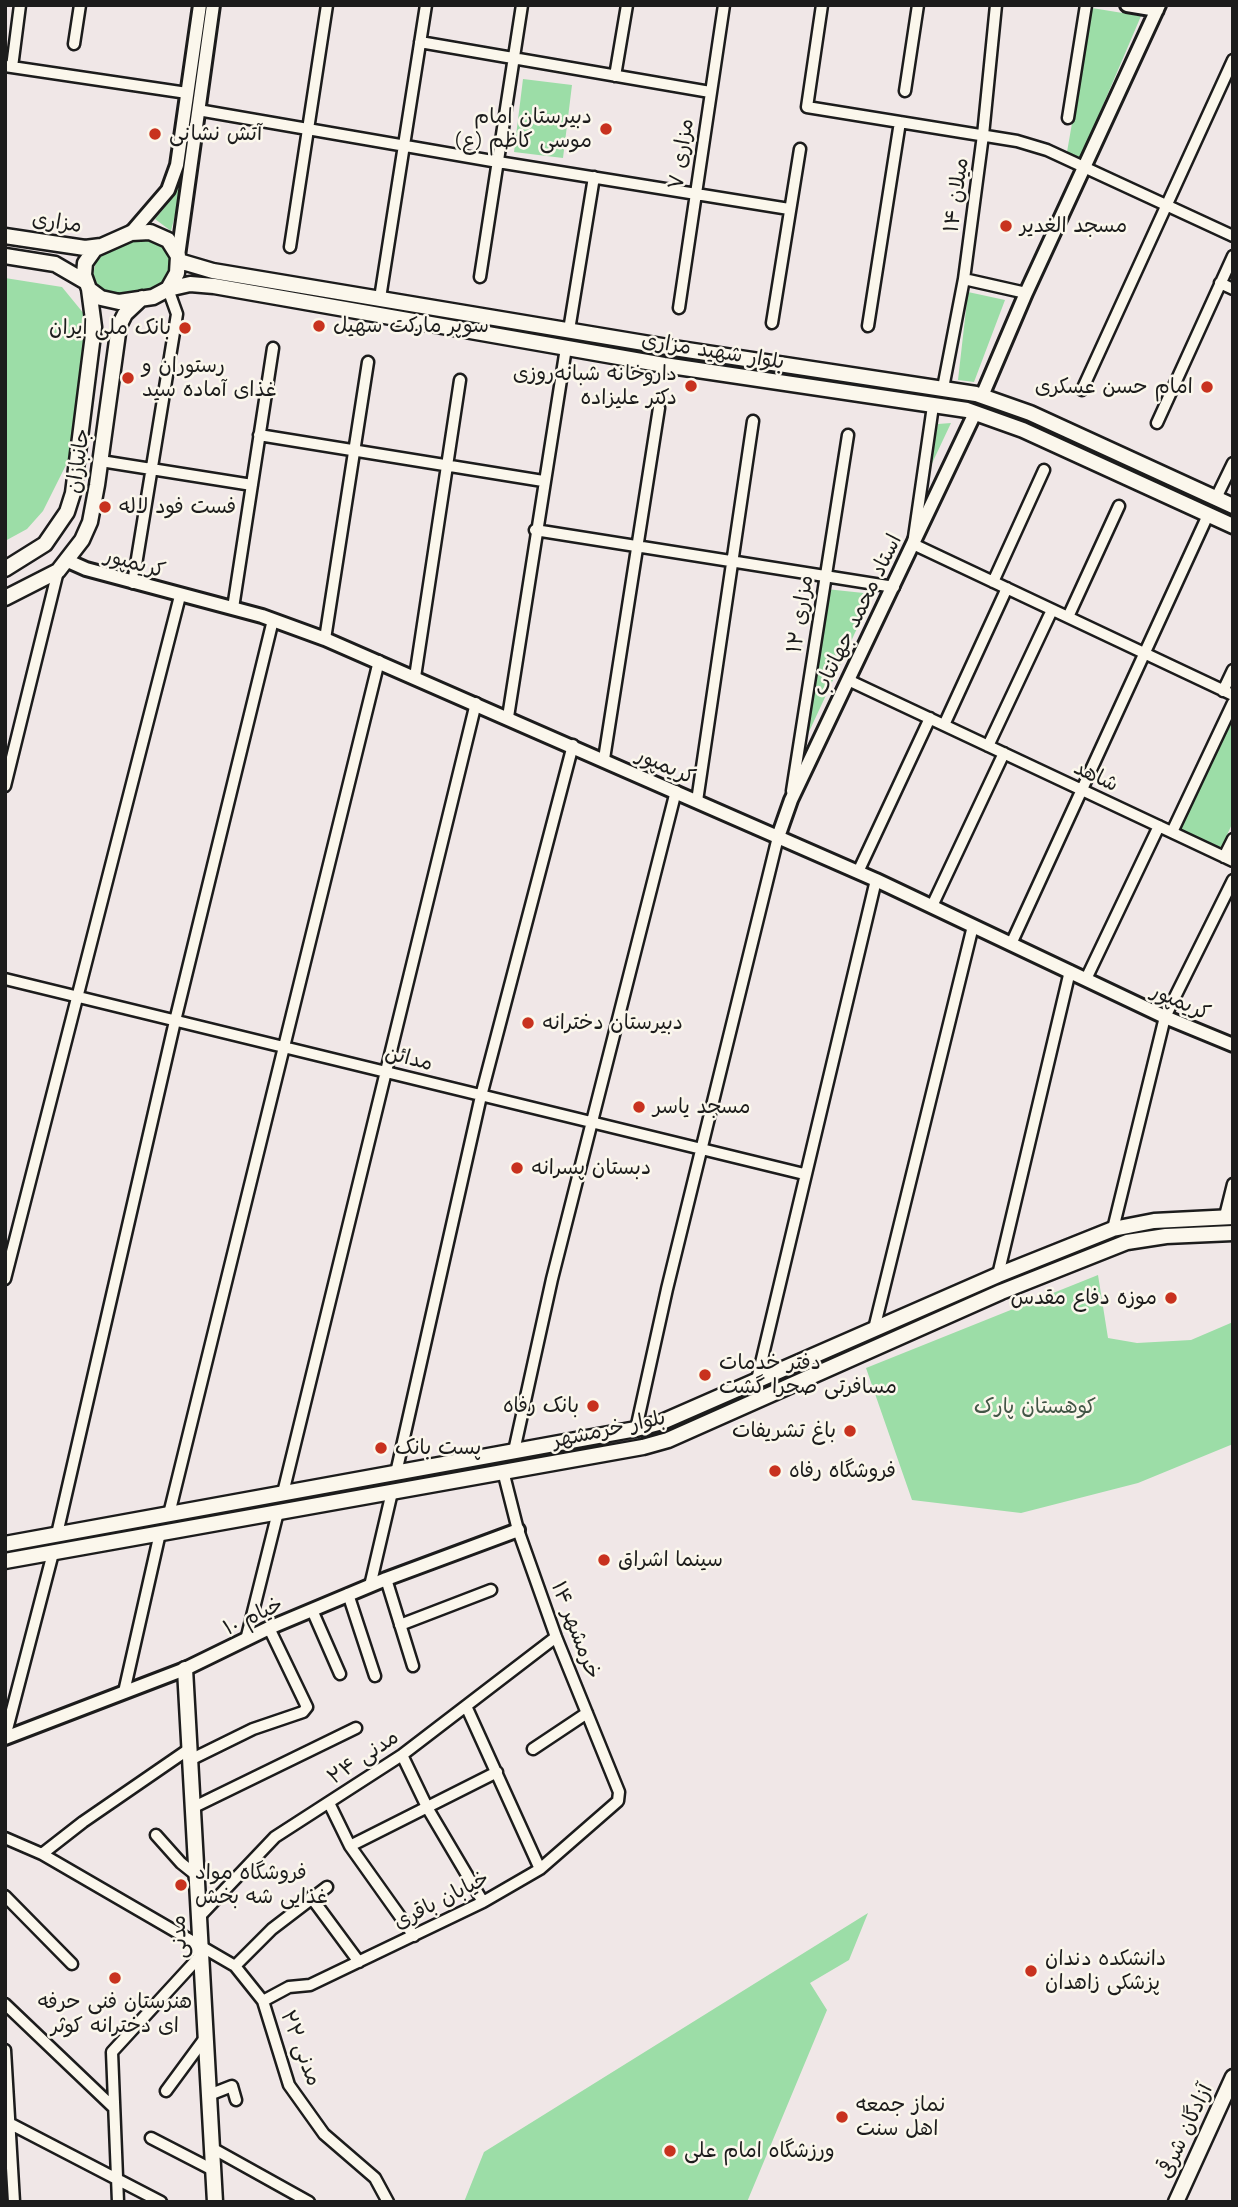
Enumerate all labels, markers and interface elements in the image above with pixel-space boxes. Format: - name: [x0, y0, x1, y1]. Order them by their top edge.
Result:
- place label: دبیرستان امام موسی کاظم (ع): [455, 104, 592, 154]
- street label: مزاری ۷: [663, 117, 699, 191]
- place label: آتش نشانی: [169, 121, 262, 147]
- marker: دبیرستان امام موسی کاظم (ع): [598, 121, 614, 137]
- marker: آتش نشانی: [147, 126, 163, 142]
- street label: میلان ۱۴: [938, 156, 974, 234]
- street label: مزاری: [30, 206, 84, 238]
- place label: مسجد الغدیر: [1020, 213, 1127, 239]
- marker: مسجد الغدیر: [998, 218, 1014, 234]
- place label: سوپر مارکت سهیل: [333, 313, 489, 339]
- place label: بانک ملی ایران: [49, 315, 171, 341]
- marker: سوپر مارکت سهیل: [311, 318, 327, 334]
- marker: بانک ملی ایران: [177, 320, 193, 336]
- street label: بلوار شهید مزاری: [640, 327, 786, 375]
- place label: رستوران و غذای آماده سید: [142, 353, 277, 403]
- place label: داروخانه شبانه‌روزی دکتر علیزاده: [513, 361, 677, 411]
- marker: رستوران و غذای آماده سید: [120, 370, 136, 386]
- place label: امام حسن عسکری: [1035, 374, 1193, 400]
- marker: داروخانه شبانه‌روزی دکتر علیزاده: [683, 378, 699, 394]
- marker: امام حسن عسکری: [1199, 379, 1215, 395]
- street label: جانبازان: [61, 427, 95, 495]
- place label: فست فود لاله: [119, 494, 236, 520]
- marker: فست فود لاله: [97, 499, 113, 515]
- street label: استاد محمد جهانتاب: [807, 530, 907, 700]
- street label: کریمپور: [102, 542, 168, 584]
- street label: مزاری ۱۲: [781, 573, 819, 655]
- street label: کریمپور: [633, 742, 699, 790]
- street label: شاهد: [1070, 755, 1122, 797]
- street label: کریمپور: [1148, 978, 1214, 1026]
- place label: دبیرستان دخترانه: [542, 1010, 683, 1036]
- marker: دبیرستان دخترانه: [520, 1015, 536, 1031]
- street label: مدائن: [383, 1040, 435, 1076]
- place label: مسجد یاسر: [653, 1094, 750, 1120]
- marker: مسجد یاسر: [631, 1099, 647, 1115]
- place label: دبستان پسرانه: [531, 1155, 651, 1181]
- marker: دبستان پسرانه: [509, 1160, 525, 1176]
- place label: موزه دفاع مقدس: [1010, 1285, 1157, 1311]
- marker: موزه دفاع مقدس: [1163, 1290, 1179, 1306]
- place label: دفتر خدمات مسافرتی صحرا گشت: [719, 1350, 897, 1400]
- marker: دفتر خدمات مسافرتی صحرا گشت: [697, 1367, 713, 1383]
- place label: بانک رفاه: [503, 1393, 579, 1419]
- park label: کوهستان پارک: [974, 1394, 1096, 1420]
- marker: بانک رفاه: [585, 1398, 601, 1414]
- street label: بلوار خرمشهر: [550, 1405, 668, 1453]
- place label: باغ تشریفات: [732, 1418, 836, 1444]
- marker: باغ تشریفات: [842, 1423, 858, 1439]
- place label: پست بانک: [395, 1435, 481, 1461]
- marker: پست بانک: [373, 1440, 389, 1456]
- place label: فروشگاه رفاه: [789, 1458, 896, 1484]
- marker: فروشگاه رفاه: [767, 1463, 783, 1479]
- place label: سینما اشراق: [618, 1547, 723, 1573]
- marker: سینما اشراق: [596, 1552, 612, 1568]
- street label: خرمشهر ۱۴: [546, 1578, 606, 1682]
- street label: خیام ۱۰: [219, 1591, 287, 1641]
- street label: مدنی ۲۴: [323, 1724, 403, 1790]
- place label: فروشگاه مواد غذایی شه بخش: [195, 1860, 328, 1910]
- street label: خیابان باقری: [389, 1865, 493, 1935]
- marker: فروشگاه مواد غذایی شه بخش: [173, 1877, 189, 1893]
- street label: مدنی: [165, 1915, 193, 1959]
- place label: دانشکده دندان پزشکی زاهدان: [1045, 1946, 1166, 1996]
- marker: دانشکده دندان پزشکی زاهدان: [1023, 1963, 1039, 1979]
- marker: هنرستان فنی حرفه ای دخترانه کوثر: [107, 1970, 123, 1986]
- place label: هنرستان فنی حرفه ای دخترانه کوثر: [38, 1989, 192, 2039]
- street label: مدنی ۲۲: [275, 2007, 327, 2089]
- street label: آزادگان شرقی: [1152, 2080, 1218, 2182]
- place label: نماز جمعه اهل سنت: [856, 2092, 945, 2142]
- marker: نماز جمعه اهل سنت: [834, 2109, 850, 2125]
- place label: ورزشگاه امام علی: [684, 2138, 835, 2164]
- marker: ورزشگاه امام علی: [662, 2143, 678, 2159]

